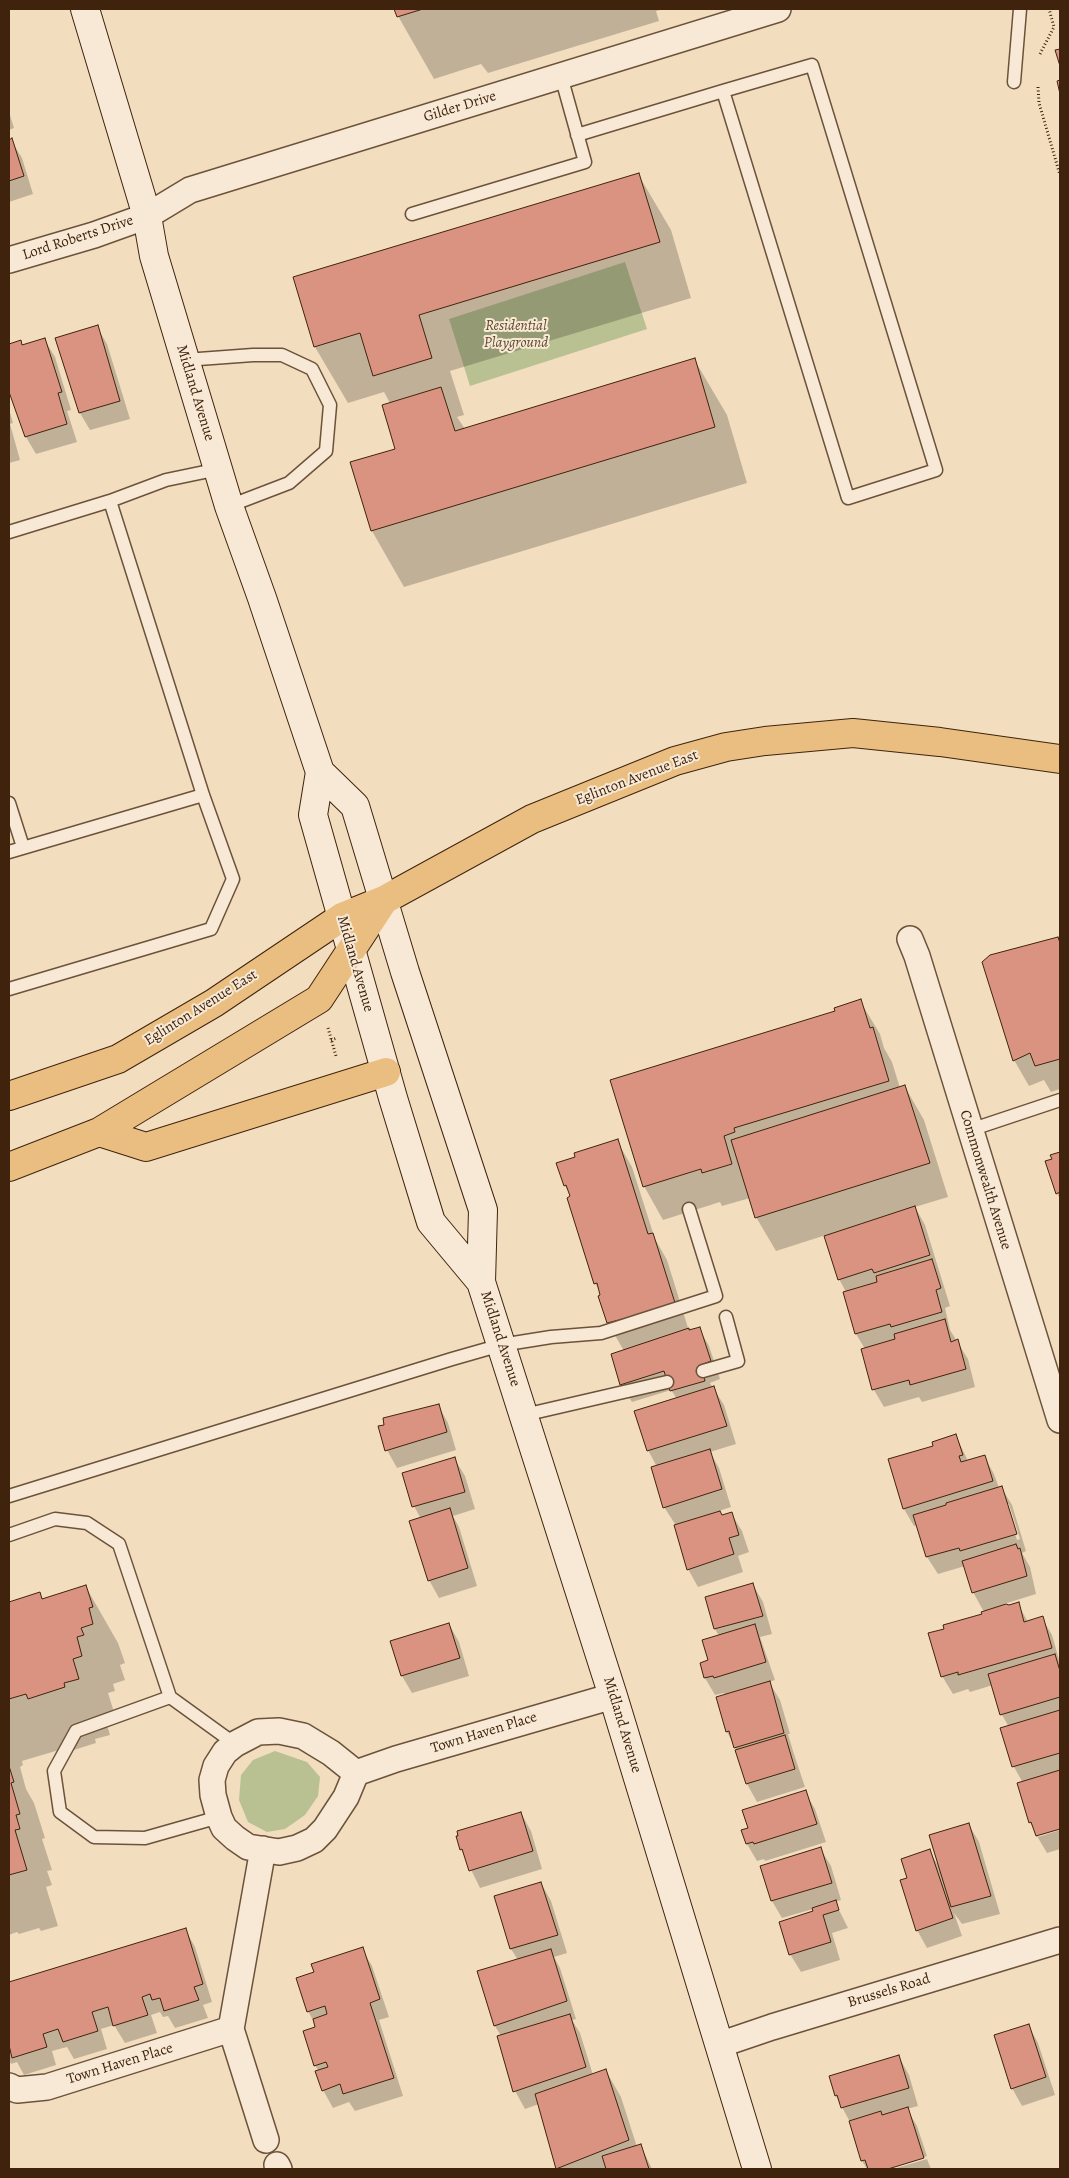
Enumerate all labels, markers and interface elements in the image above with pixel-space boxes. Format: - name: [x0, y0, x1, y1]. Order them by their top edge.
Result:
- street label: Gilder Drive: [422, 87, 498, 127]
- street label: Lord Roberts Drive: [20, 212, 136, 264]
- park label: Residential Playground: [484, 317, 548, 352]
- street label: Midland Avenue: [172, 343, 218, 443]
- street label: Eglinton Avenue East: [573, 746, 701, 810]
- street label: Midland Avenue: [333, 914, 377, 1014]
- street label: Eglinton Avenue East: [141, 966, 261, 1050]
- street label: Commonwealth Avenue: [955, 1108, 1015, 1252]
- street label: Midland Avenue: [476, 1289, 524, 1389]
- street label: Midland Avenue: [599, 1675, 645, 1775]
- street label: Town Haven Place: [429, 1708, 539, 1758]
- street label: Brussels Road: [846, 1970, 932, 2012]
- street label: Town Haven Place: [65, 2039, 175, 2089]

